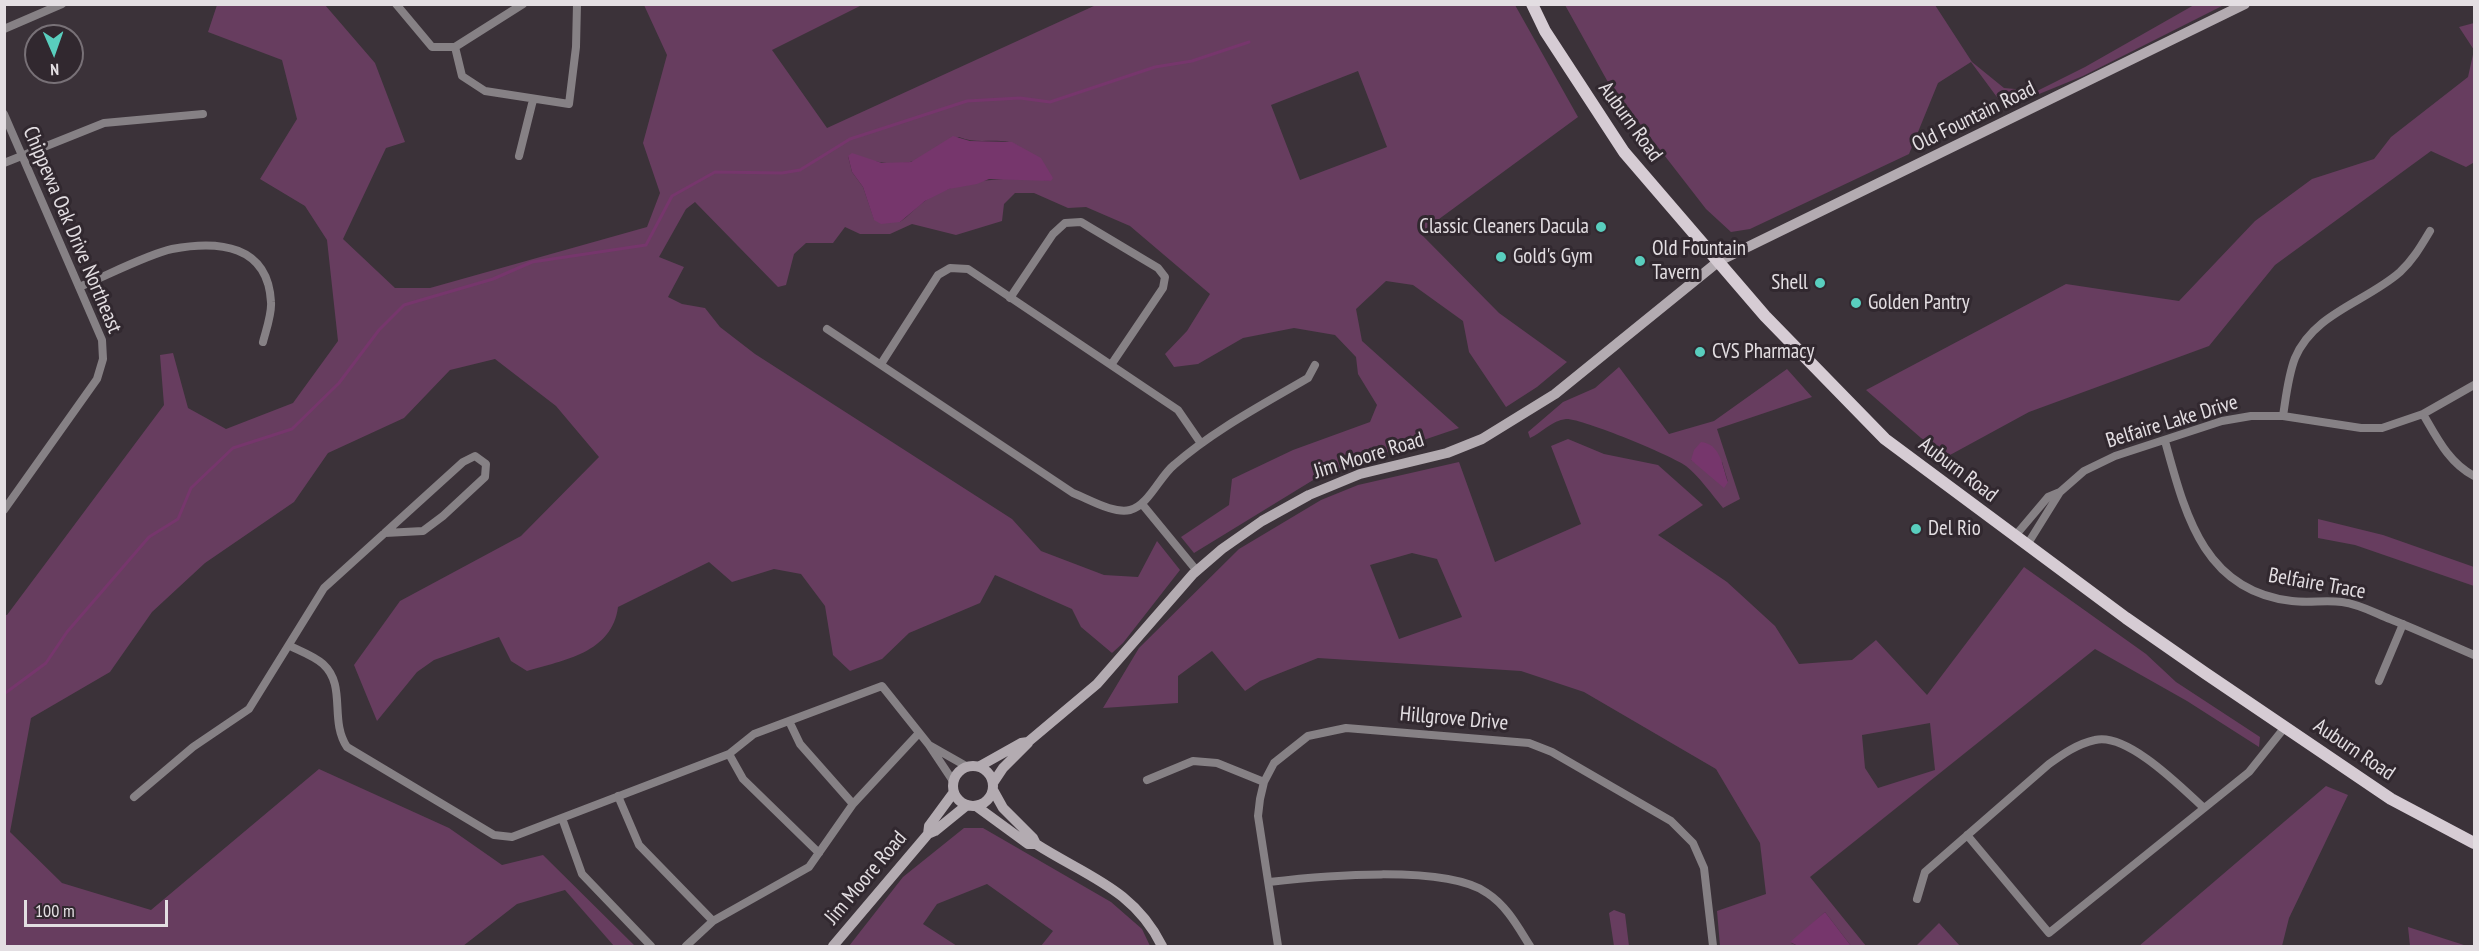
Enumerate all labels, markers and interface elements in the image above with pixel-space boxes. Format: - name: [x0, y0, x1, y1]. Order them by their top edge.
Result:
- north arrow: [24, 24, 84, 84]
- text: N: [50, 60, 59, 80]
- street label: Old Fountain Road: [1908, 76, 2040, 158]
- street label: Auburn Road: [1593, 77, 1667, 167]
- street label: Chippewa Oak Drive Northeast: [17, 123, 127, 337]
- place label: Classic Cleaners Dacula: [1419, 214, 1589, 240]
- marker: Classic Cleaners Dacula: [1594, 220, 1608, 234]
- place label: Old Fountain Tavern: [1652, 236, 1746, 286]
- place label: Gold's Gym: [1513, 244, 1593, 270]
- marker: Gold's Gym: [1494, 250, 1508, 264]
- marker: Old Fountain Tavern: [1633, 254, 1647, 268]
- place label: Shell: [1771, 270, 1808, 296]
- marker: Shell: [1813, 276, 1827, 290]
- place label: Golden Pantry: [1868, 290, 1970, 316]
- marker: Golden Pantry: [1849, 296, 1863, 310]
- place label: CVS Pharmacy: [1712, 339, 1814, 365]
- marker: CVS Pharmacy: [1693, 345, 1707, 359]
- street label: Belfaire Lake Drive: [2103, 390, 2241, 454]
- street label: Jim Moore Road: [1311, 427, 1427, 485]
- street label: Auburn Road: [1913, 432, 2003, 508]
- place label: Del Rio: [1928, 516, 1981, 542]
- marker: Del Rio: [1909, 522, 1923, 536]
- street label: Belfaire Trace: [2266, 563, 2368, 605]
- street label: Hillgrove Drive: [1399, 702, 1509, 736]
- street label: Auburn Road: [2309, 714, 2399, 786]
- street label: Jim Moore Road: [820, 826, 912, 930]
- scale bar: [27, 888, 171, 926]
- text: 100 m: [35, 899, 75, 922]

